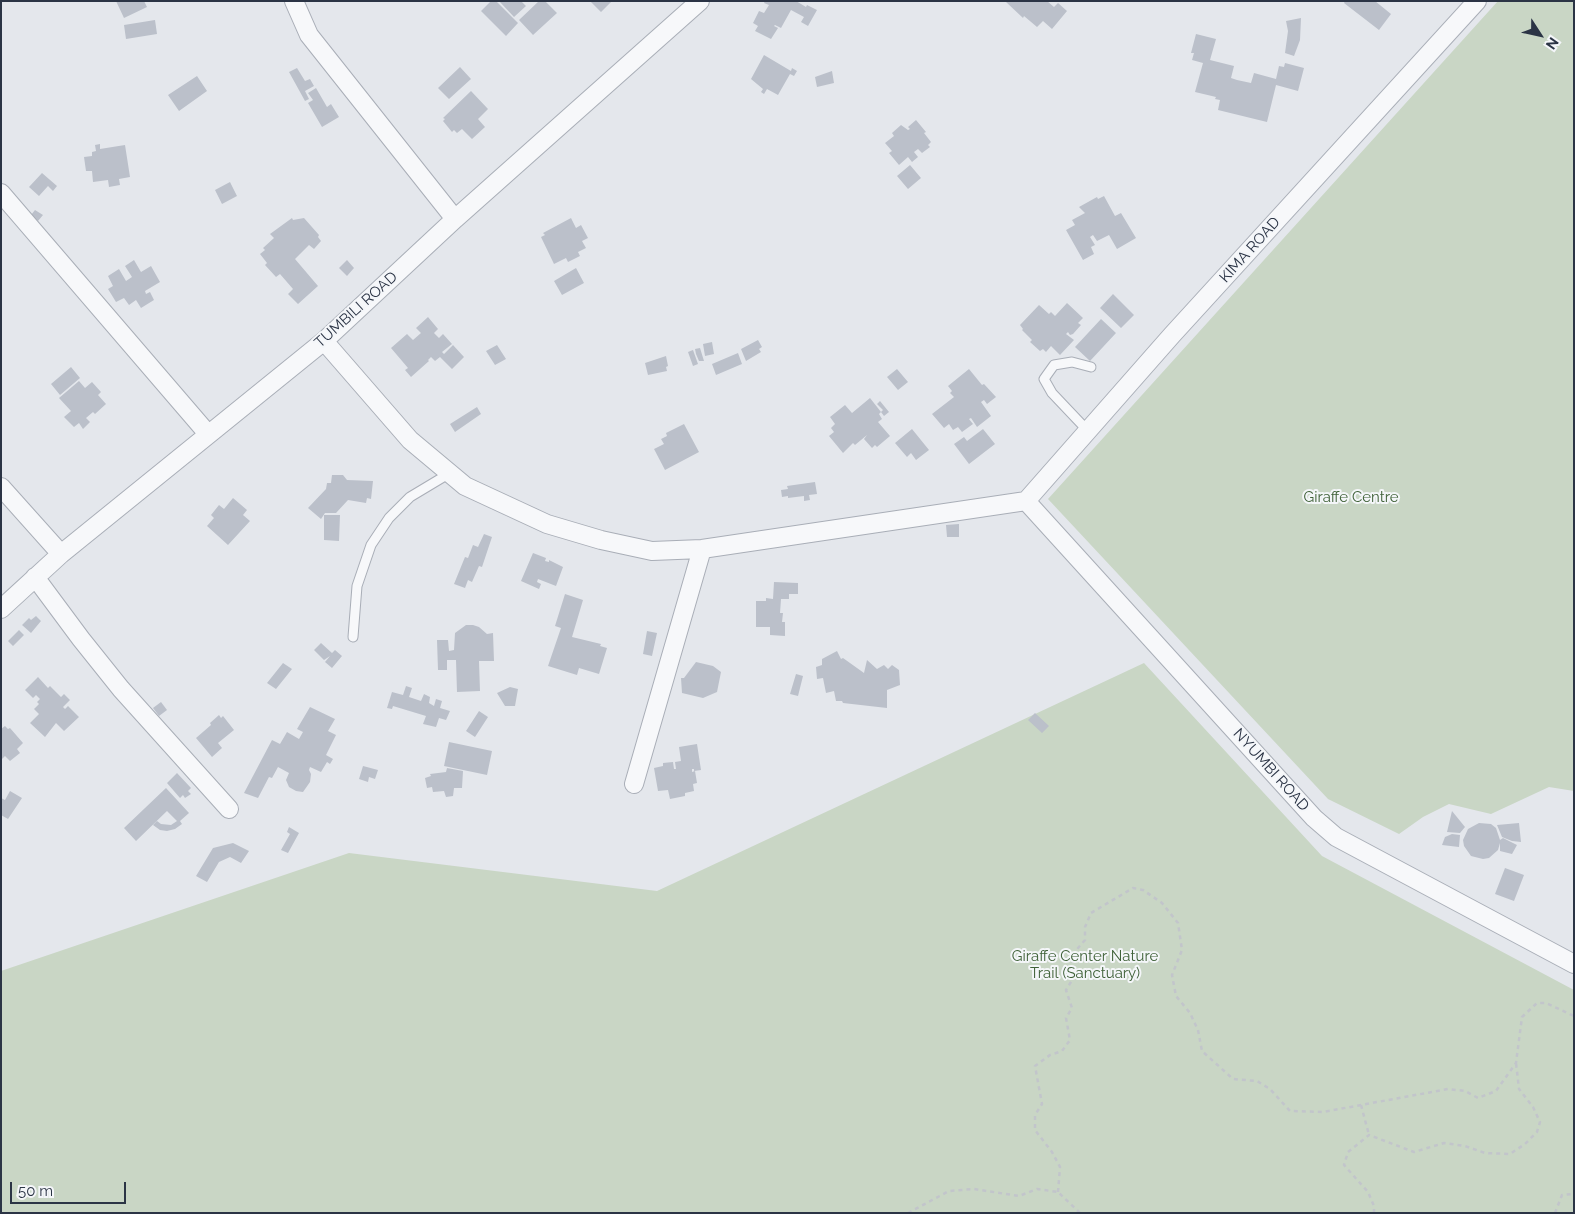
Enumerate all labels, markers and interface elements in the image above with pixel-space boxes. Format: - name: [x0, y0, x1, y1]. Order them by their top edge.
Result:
- north arrow: [1515, 10, 1565, 60]
- text: N: [1543, 35, 1562, 53]
- street label: KIMA ROAD: [1216, 213, 1284, 287]
- street label: TUMBILI ROAD: [311, 268, 401, 352]
- park label: Giraffe Centre: [1303, 488, 1399, 506]
- street label: NYUMBI ROAD: [1229, 725, 1313, 815]
- park label: Giraffe Center Nature Trail (Sanctuary): [1012, 947, 1158, 982]
- scale bar: [12, 1172, 129, 1204]
- text: 50 m: [18, 1182, 53, 1200]

